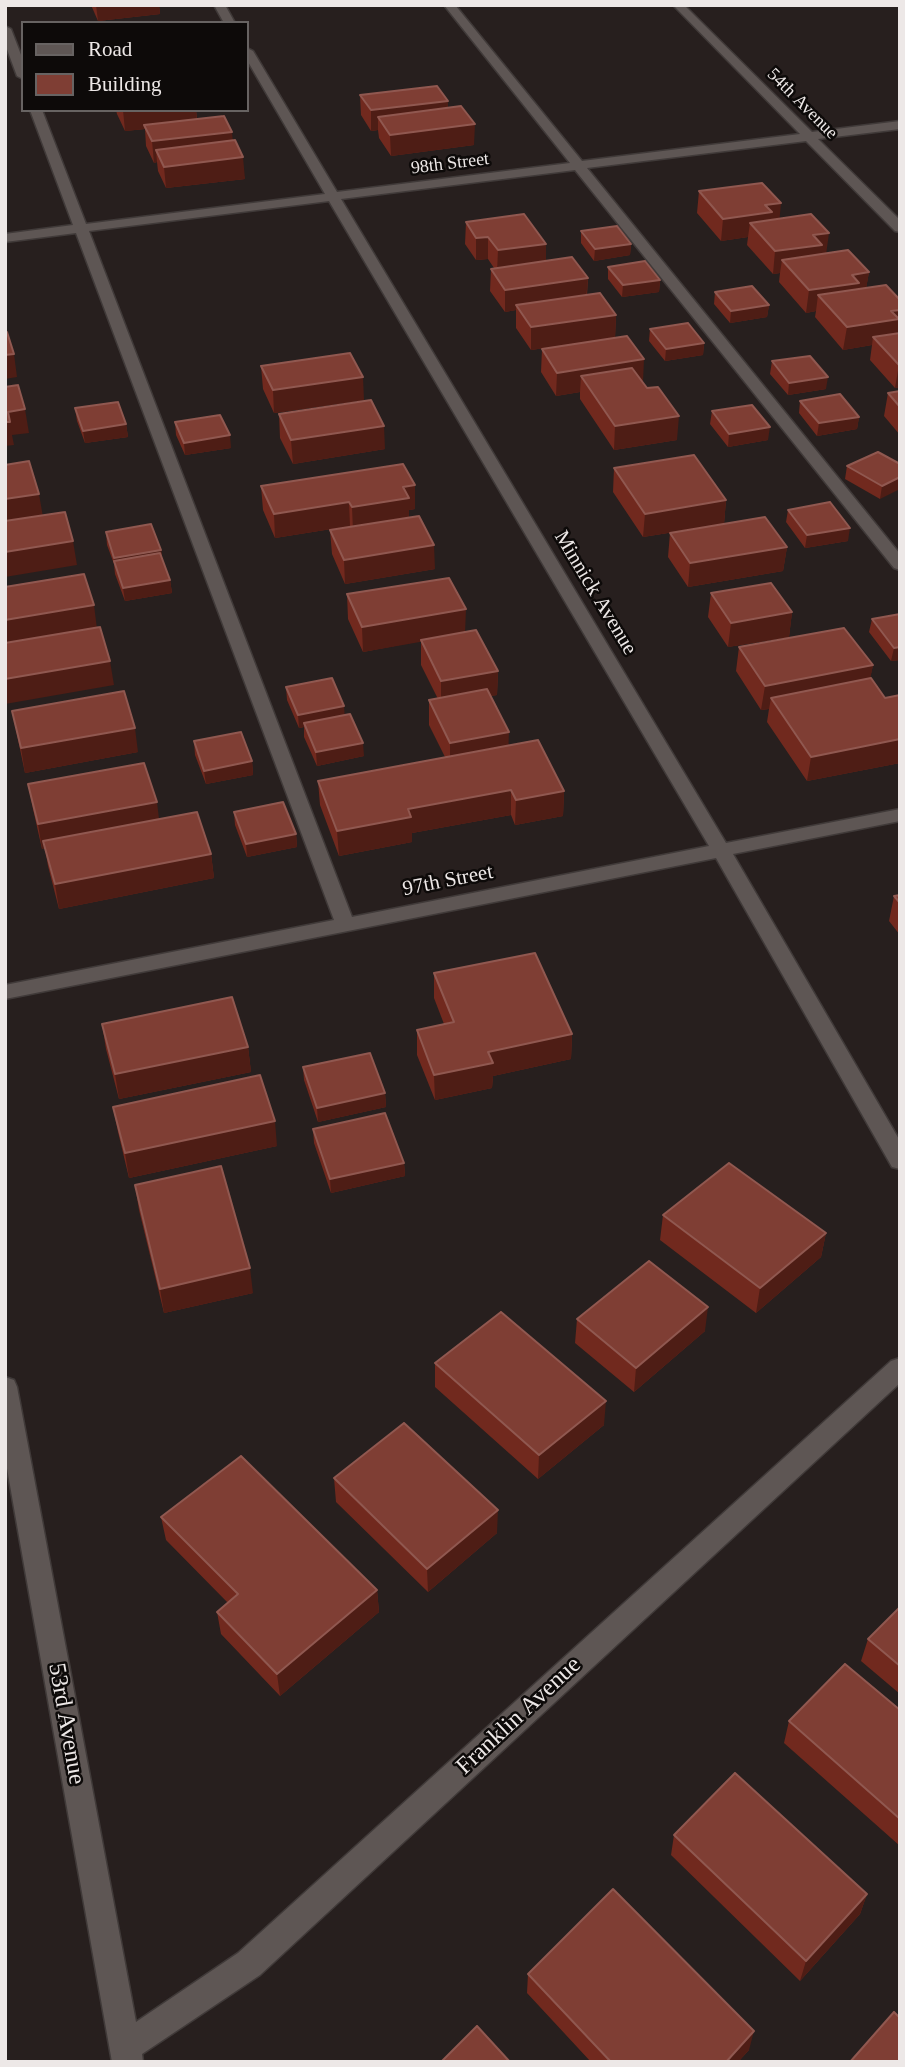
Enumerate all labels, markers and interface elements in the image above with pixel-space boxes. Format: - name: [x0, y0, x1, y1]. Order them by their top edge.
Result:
- legend: [21, 21, 248, 112]
- text: Road: [88, 37, 132, 61]
- street label: 54th Avenue: [762, 64, 842, 144]
- text: Building: [88, 72, 162, 96]
- street label: 98th Street: [410, 148, 490, 180]
- street label: Minnick Avenue: [548, 526, 642, 660]
- street label: 97th Street: [401, 860, 495, 902]
- street label: Franklin Avenue: [451, 1651, 587, 1781]
- street label: 53rd Avenue: [41, 1661, 91, 1787]

